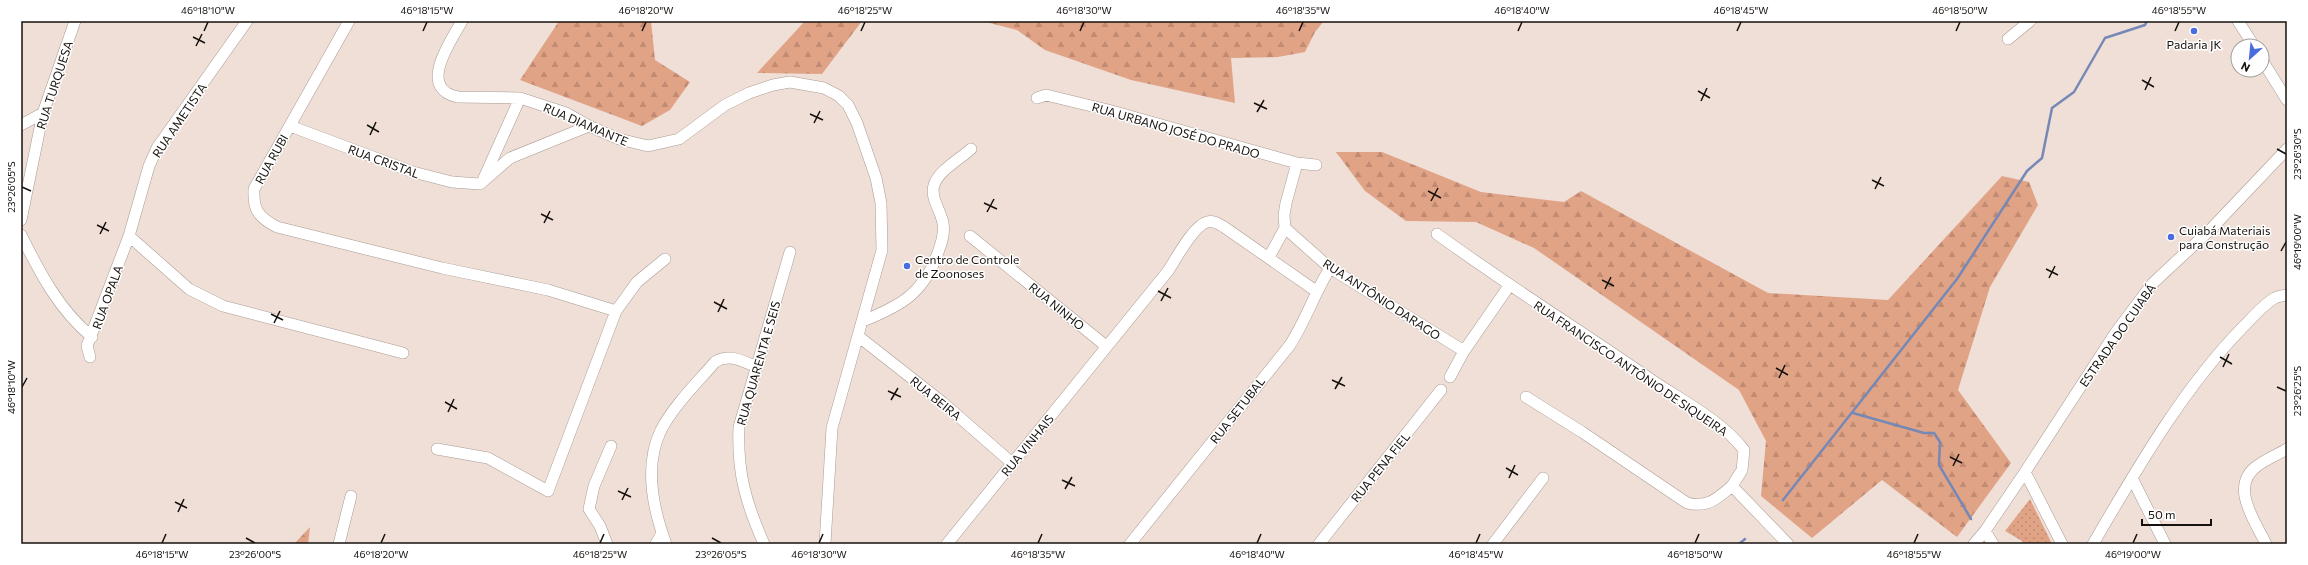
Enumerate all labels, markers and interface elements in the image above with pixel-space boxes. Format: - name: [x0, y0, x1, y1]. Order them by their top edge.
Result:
- text: 46°18'10"W: [181, 4, 235, 16]
- text: 46°18'15"W: [400, 4, 454, 16]
- text: 46°18'20"W: [618, 4, 674, 16]
- text: 46°18'25"W: [838, 4, 892, 16]
- text: 46°18'30"W: [1056, 4, 1112, 16]
- text: 46°18'35"W: [1276, 4, 1330, 16]
- text: 46°18'40"W: [1494, 4, 1550, 16]
- text: 46°18'45"W: [1714, 4, 1768, 16]
- text: 46°18'50"W: [1932, 4, 1988, 16]
- text: 46°18'55"W: [2152, 4, 2206, 16]
- marker: Padaria JK: [2189, 26, 2199, 36]
- place label: Padaria JK: [2166, 37, 2222, 52]
- north arrow: [2230, 38, 2270, 78]
- street label: RUA TURQUESA: [33, 39, 75, 131]
- text: N: [2239, 60, 2252, 75]
- street label: RUA AMETISTA: [149, 80, 209, 160]
- street label: RUA URBANO JOSÉ DO PRADO: [1090, 99, 1262, 162]
- street label: RUA DIAMANTE: [541, 100, 631, 148]
- text: 23°26'30"S: [2291, 128, 2303, 180]
- street label: RUA RUBI: [252, 132, 290, 186]
- street label: RUA CRISTAL: [346, 142, 422, 180]
- text: 23°26'05"S: [5, 161, 17, 213]
- text: 46°19'00"W: [2291, 214, 2303, 270]
- place label: Cuiabá Materiais para Construção: [2179, 223, 2270, 251]
- marker: Cuiabá Materiais para Construção: [2166, 232, 2176, 242]
- place label: Centro de Controle de Zoonoses: [915, 252, 1019, 280]
- street label: RUA ANTÔNIO DARAGO: [1321, 256, 1443, 342]
- marker: Centro de Controle de Zoonoses: [902, 261, 912, 271]
- street label: RUA OPALA: [89, 263, 125, 331]
- street label: RUA NINHO: [1027, 279, 1088, 333]
- street label: ESTRADA DO CUIABÁ: [2076, 281, 2158, 389]
- street label: RUA FRANCISCO ANTÔNIO DE SIQUEIRA: [1531, 298, 1731, 438]
- street label: RUA QUARENTA E SEIS: [734, 299, 782, 427]
- text: 46°18'10"W: [5, 360, 17, 414]
- text: 23°26'25"S: [2291, 366, 2303, 416]
- street label: RUA BEIRA: [908, 373, 964, 423]
- street label: RUA SETUBAL: [1207, 374, 1267, 446]
- street label: RUA VINHAIS: [998, 411, 1056, 479]
- street label: RUA PENA FIEL: [1348, 429, 1412, 505]
- scale bar: [2142, 501, 2211, 527]
- text: 50 m: [2148, 507, 2176, 521]
- text: 46°18'15"W: [135, 548, 189, 560]
- text: 23°26'00"S: [229, 548, 281, 560]
- text: 46°18'20"W: [353, 548, 409, 560]
- text: 46°18'25"W: [573, 548, 627, 560]
- text: 23°26'05"S: [695, 548, 747, 560]
- text: 46°18'30"W: [791, 548, 847, 560]
- text: 46°18'35"W: [1011, 548, 1065, 560]
- text: 46°18'40"W: [1229, 548, 1285, 560]
- text: 46°18'45"W: [1449, 548, 1503, 560]
- text: 46°18'50"W: [1667, 548, 1723, 560]
- text: 46°18'55"W: [1887, 548, 1941, 560]
- text: 46°19'00"W: [2105, 548, 2161, 560]

